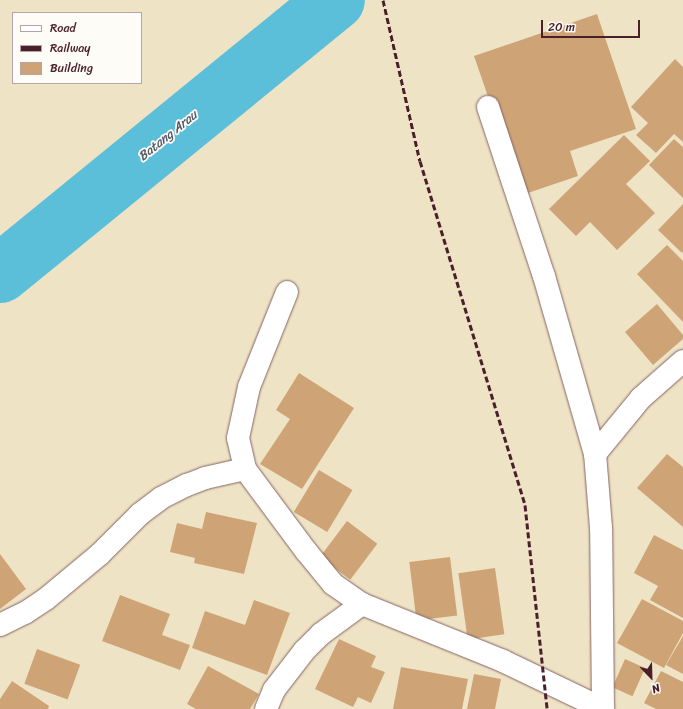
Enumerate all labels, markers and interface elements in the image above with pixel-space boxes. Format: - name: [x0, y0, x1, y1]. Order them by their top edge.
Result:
- legend: [12, 12, 142, 84]
- scale bar: [543, 12, 642, 38]
- text: 20 m: [548, 16, 575, 38]
- text: Road: [50, 17, 76, 39]
- text: Railway: [50, 37, 91, 59]
- text: Building: [50, 57, 93, 79]
- water label: Batang Arau: [135, 108, 201, 164]
- north arrow: [631, 657, 671, 697]
- text: N: [649, 678, 663, 699]

